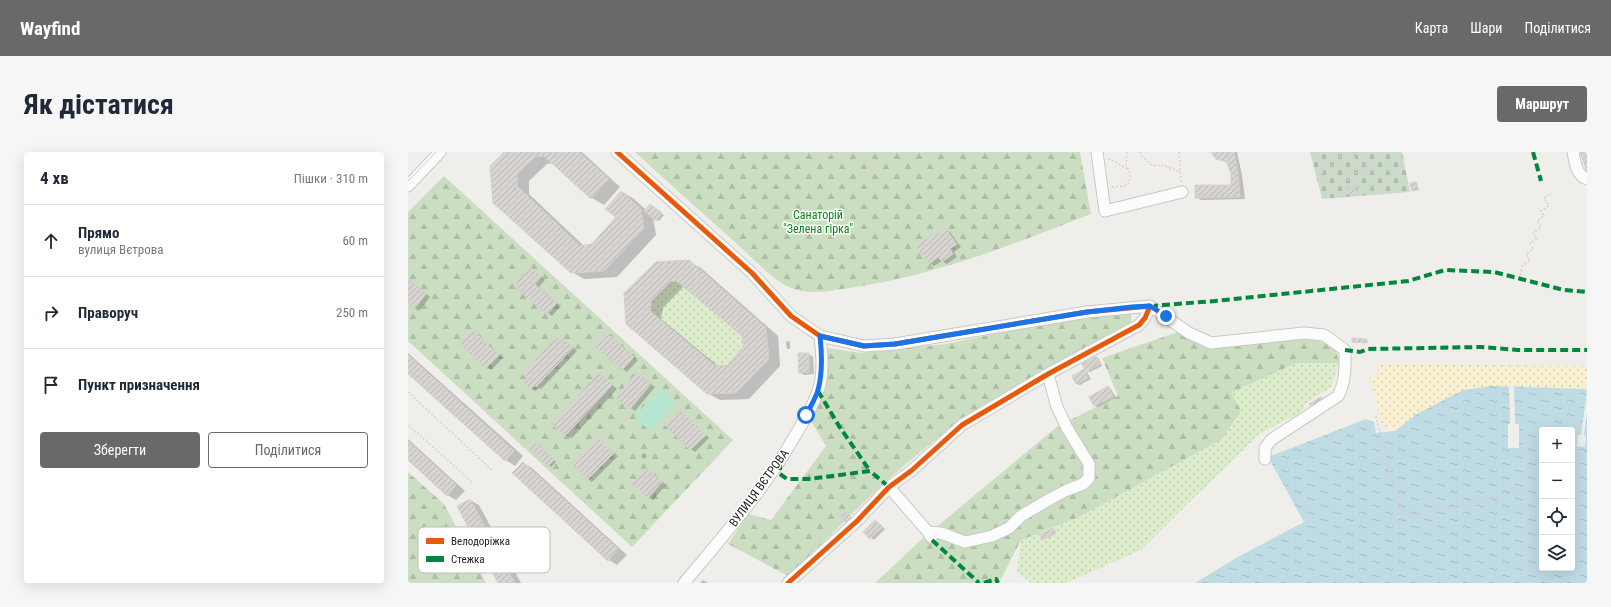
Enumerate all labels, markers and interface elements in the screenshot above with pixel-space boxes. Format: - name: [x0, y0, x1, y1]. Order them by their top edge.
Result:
- text: Wayfind: [20, 17, 80, 40]
- text: Карта: [1415, 20, 1448, 36]
- text: Шари: [1470, 20, 1502, 36]
- text: Поділитися: [1524, 20, 1591, 36]
- button: Маршрут: [1497, 86, 1587, 122]
- text: Як дістатися: [24, 88, 174, 121]
- text: 4 хв: [40, 168, 69, 188]
- text: Пішки · 310 m: [294, 171, 368, 186]
- park label: Санаторій "Зелена гірка": [783, 208, 853, 236]
- text: Прямо: [78, 224, 119, 242]
- icon: ahead: [40, 230, 62, 252]
- text: 60 m: [342, 233, 368, 248]
- text: вулиця Вєтрова: [78, 242, 164, 257]
- icon: right: [40, 302, 62, 324]
- text: Праворуч: [78, 304, 138, 322]
- text: 250 m: [336, 305, 368, 320]
- route end: [1157, 307, 1175, 325]
- icon: arrive: [40, 374, 62, 396]
- text: Пункт призначення: [78, 376, 200, 394]
- route start: [797, 406, 815, 424]
- map controls: [1539, 427, 1575, 571]
- button: +: [1539, 427, 1575, 463]
- button: Зберегти: [40, 432, 200, 468]
- button: Поділитися: [208, 432, 368, 468]
- street label: ВУЛИЦЯ ВЄТРОВА: [726, 447, 792, 529]
- button: −: [1539, 463, 1575, 499]
- button: locate: [1539, 499, 1575, 535]
- legend: [418, 527, 550, 573]
- text: Велодоріжка: [451, 535, 510, 548]
- button: layers: [1539, 535, 1575, 571]
- text: Стежка: [451, 553, 484, 566]

